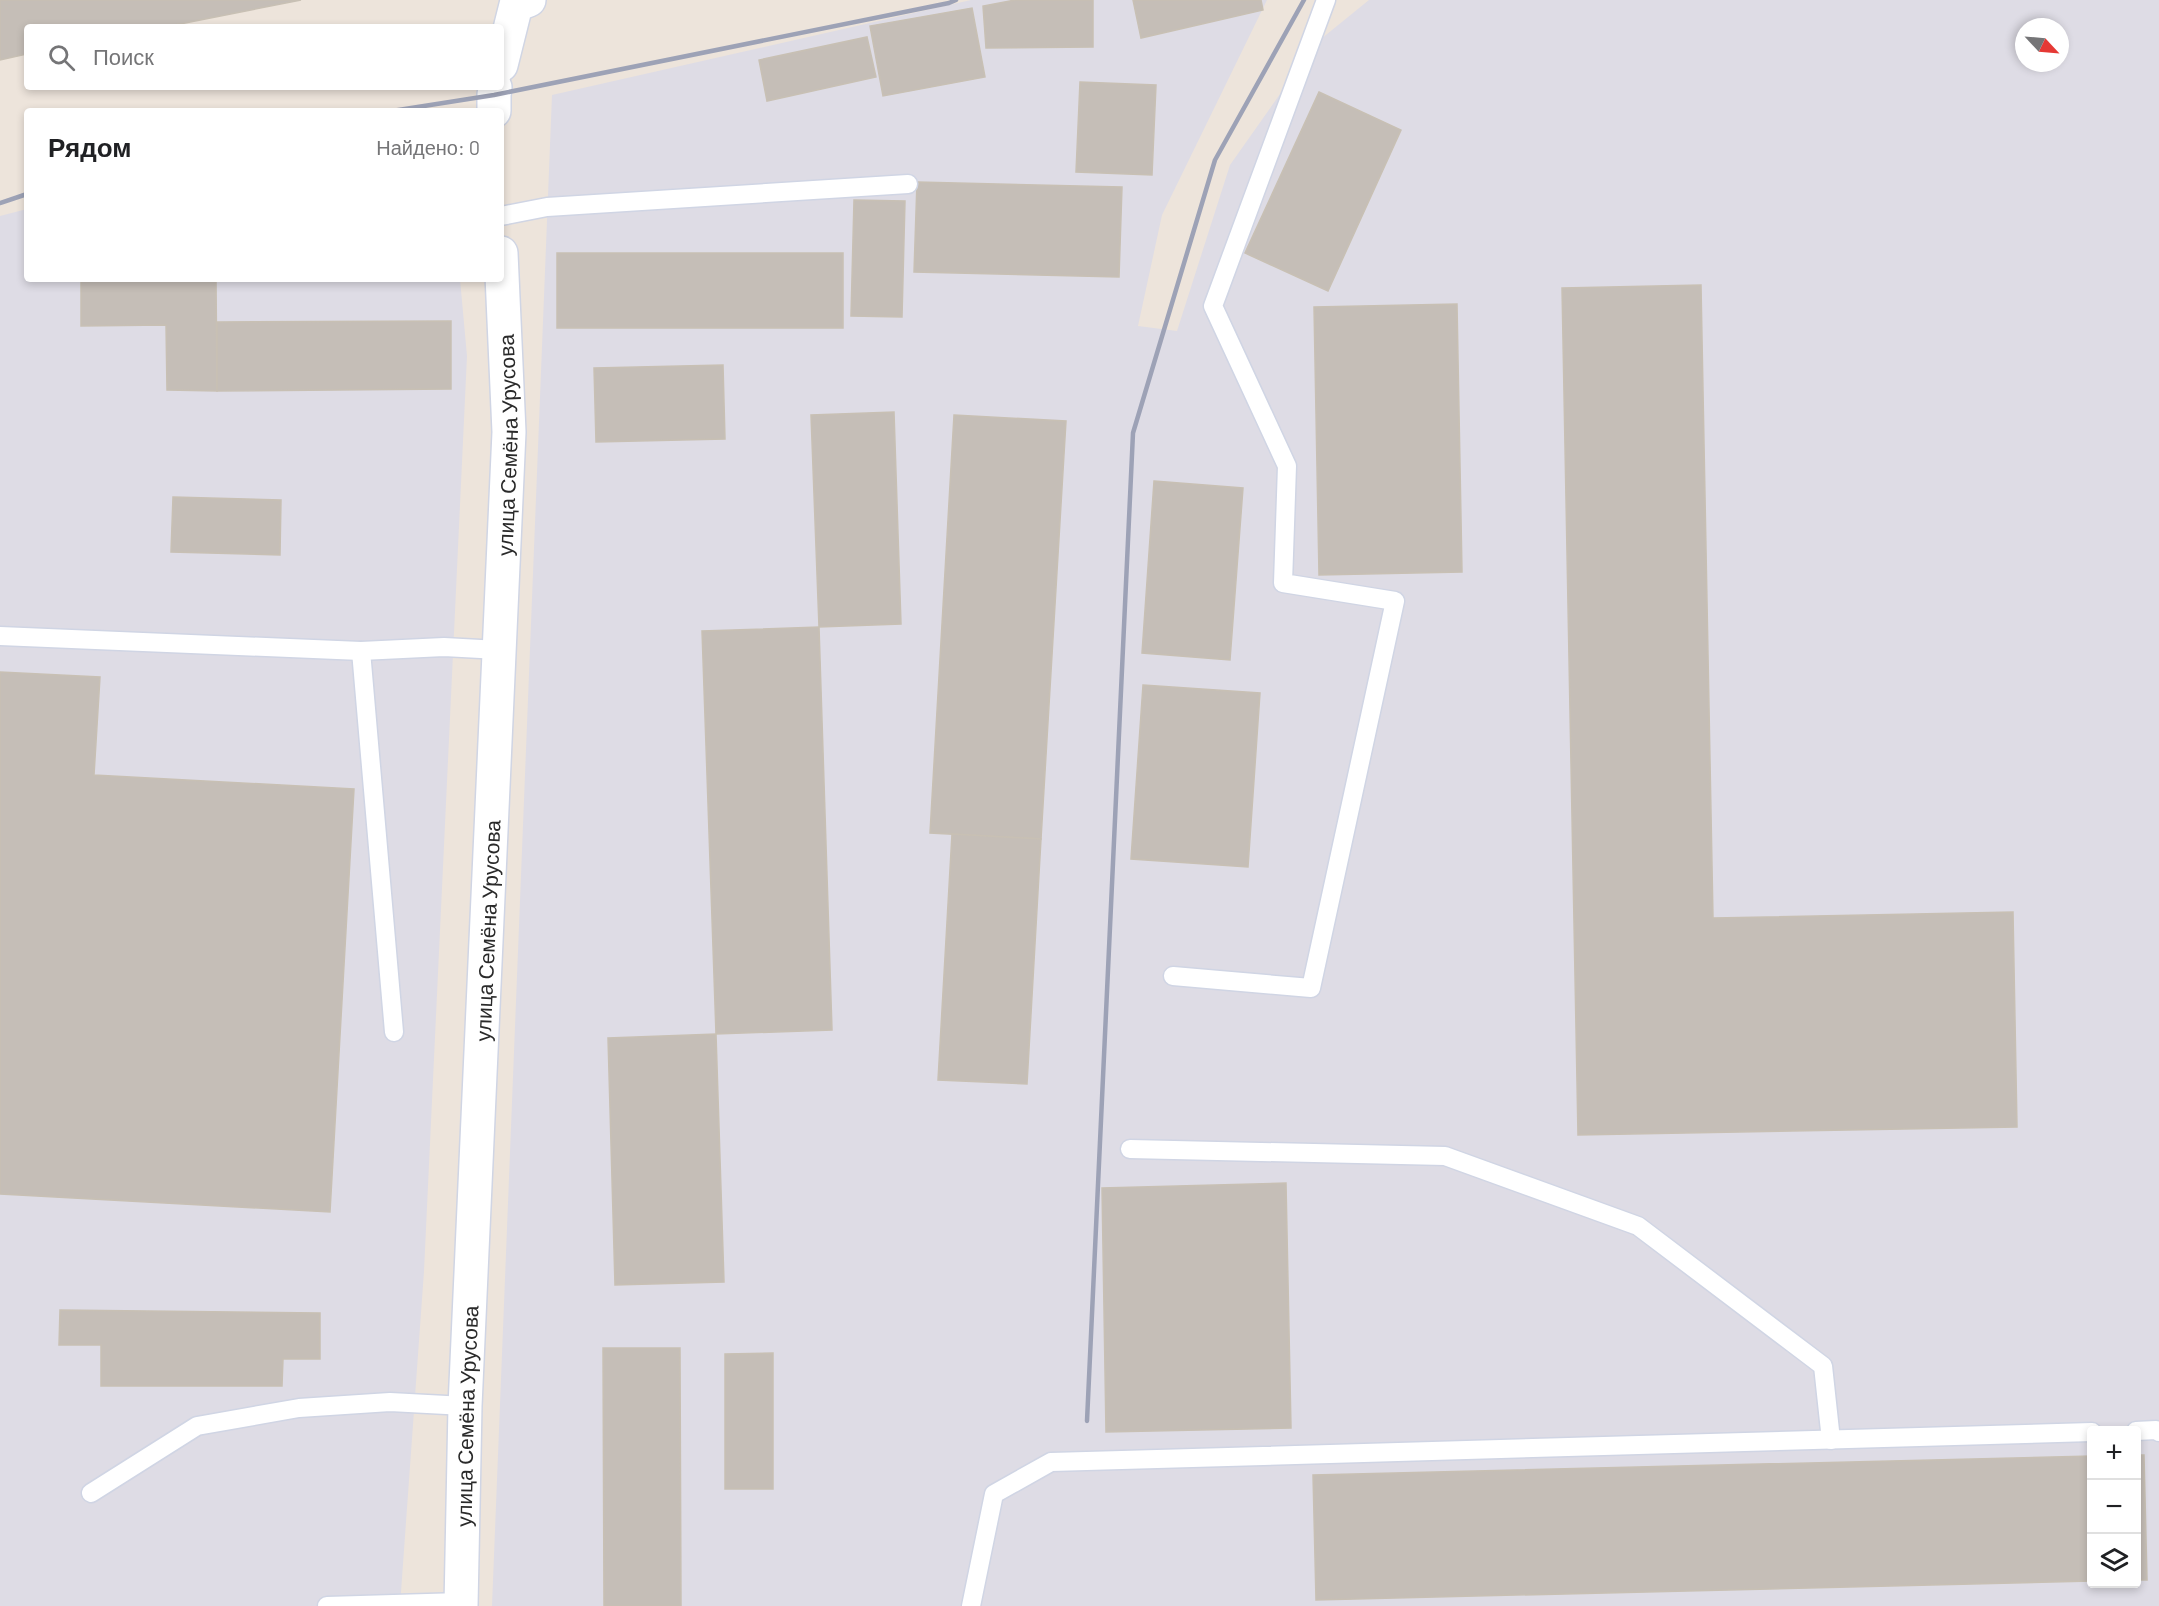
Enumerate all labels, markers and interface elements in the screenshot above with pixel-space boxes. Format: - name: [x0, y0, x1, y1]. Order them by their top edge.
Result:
- north arrow: [2015, 18, 2069, 72]
- search box: [24, 24, 504, 90]
- icon: search: [45, 41, 78, 74]
- text: Поиск: [93, 43, 154, 69]
- text: Рядом: [48, 131, 131, 162]
- text: Найдено: 0: [376, 135, 480, 159]
- street label: улица Семёна Урусова: [491, 333, 522, 556]
- street label: улица Семёна Урусова: [469, 819, 504, 1042]
- street label: улица Семёна Урусова: [450, 1304, 482, 1527]
- map controls: [2087, 1426, 2141, 1588]
- button: +: [2087, 1426, 2141, 1480]
- button: −: [2087, 1480, 2141, 1534]
- button: layers: [2087, 1534, 2141, 1588]

